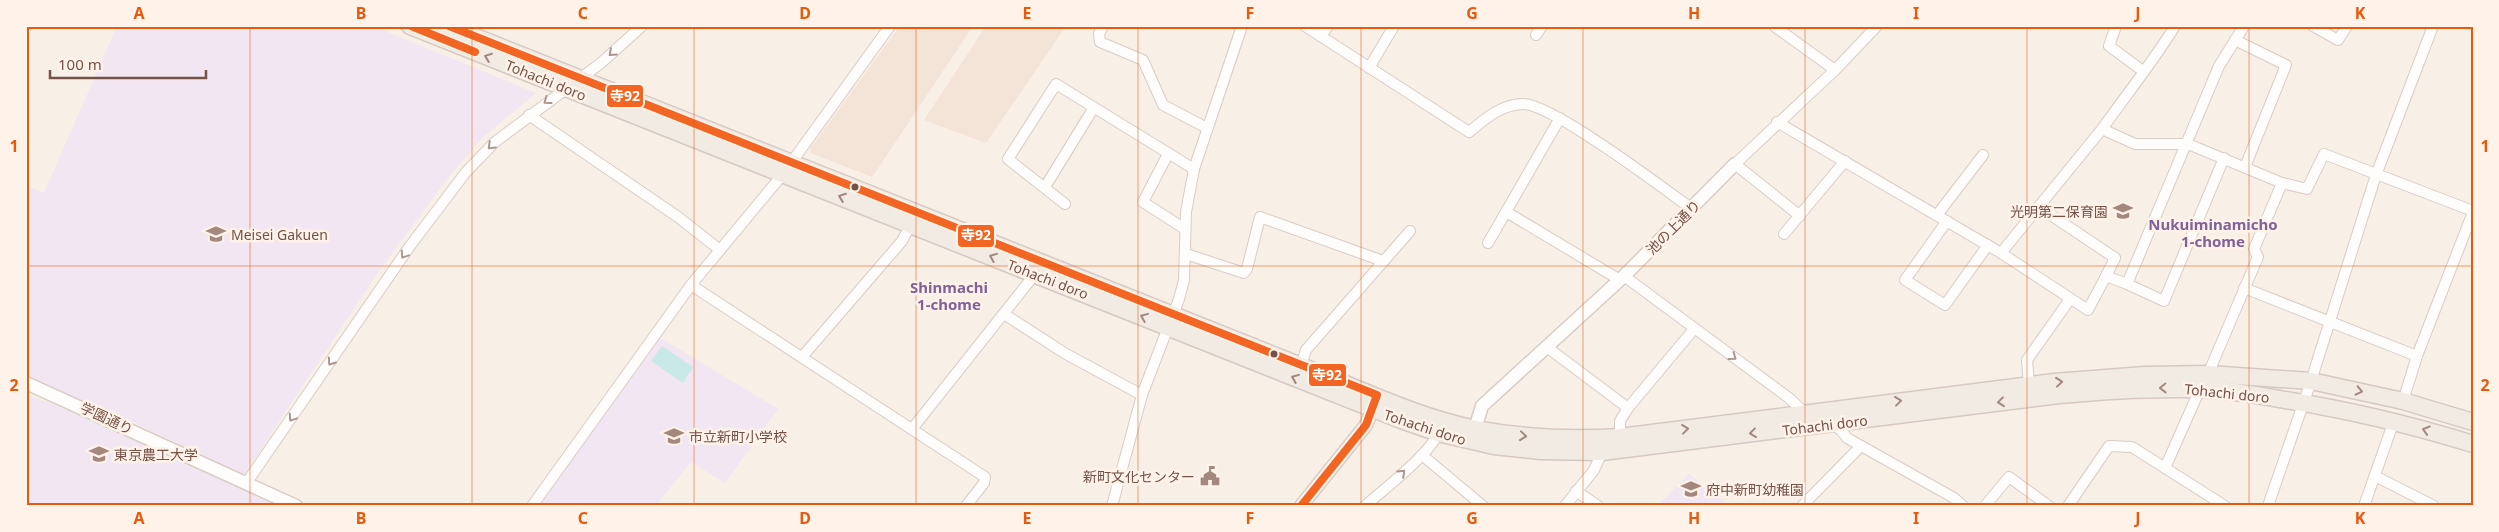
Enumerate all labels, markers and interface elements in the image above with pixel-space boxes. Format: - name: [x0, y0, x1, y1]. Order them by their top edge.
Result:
- text: A: [133, 2, 145, 24]
- text: B: [356, 2, 366, 24]
- text: C: [578, 2, 588, 24]
- text: D: [799, 2, 811, 24]
- text: E: [1023, 2, 1032, 24]
- text: F: [1246, 2, 1254, 24]
- text: G: [1466, 2, 1478, 24]
- text: H: [1688, 2, 1700, 24]
- text: I: [1913, 2, 1919, 24]
- text: J: [2133, 2, 2141, 24]
- text: K: [2355, 2, 2366, 24]
- one-way arrow: [608, 47, 617, 56]
- scale bar: [50, 48, 206, 80]
- one-way arrow: [484, 53, 493, 63]
- text: 100 m: [58, 54, 102, 74]
- street label: Tohachi doro: [503, 55, 589, 105]
- line badge: 寺92: [606, 84, 644, 108]
- text: 寺92: [610, 86, 640, 105]
- one-way arrow: [544, 95, 553, 104]
- text: 1: [9, 135, 19, 157]
- text: 1: [2480, 135, 2490, 157]
- one-way arrow: [488, 140, 497, 149]
- unlabelled marker: [850, 182, 860, 192]
- one-way arrow: [838, 193, 847, 203]
- street label: 池の上通り: [1642, 196, 1704, 258]
- school or university icon: 光明第二保育園: [2112, 200, 2134, 222]
- place label: 光明第二保育園: [2010, 202, 2108, 221]
- district label: Nukuiminamicho 1-chome: [2148, 214, 2278, 251]
- school or university icon: Meisei Gakuen: [205, 223, 227, 245]
- line badge: 寺92: [957, 224, 995, 248]
- place label: Meisei Gakuen: [231, 225, 328, 244]
- text: 寺92: [961, 225, 991, 244]
- one-way arrow: [401, 249, 410, 259]
- one-way arrow: [989, 253, 998, 263]
- street label: Tohachi doro: [1005, 255, 1091, 303]
- district label: Shinmachi 1-chome: [910, 277, 988, 314]
- one-way arrow: [1140, 312, 1149, 323]
- unlabelled marker: [1269, 349, 1279, 359]
- one-way arrow: [1727, 351, 1737, 360]
- one-way arrow: [328, 356, 337, 366]
- line badge: 寺92: [1308, 363, 1347, 387]
- text: 寺92: [1312, 365, 1342, 384]
- text: 2: [9, 374, 19, 396]
- one-way arrow: [1291, 374, 1300, 384]
- text: 2: [2480, 374, 2490, 396]
- one-way arrow: [2055, 377, 2063, 388]
- street label: Tohachi doro: [2184, 379, 2270, 407]
- one-way arrow: [2159, 383, 2167, 394]
- one-way arrow: [2355, 385, 2364, 395]
- one-way arrow: [1894, 397, 1902, 407]
- one-way arrow: [1997, 397, 2005, 407]
- street label: 学園通り: [78, 398, 136, 438]
- street label: Tohachi doro: [1381, 405, 1469, 449]
- street label: Tohachi doro: [1781, 410, 1869, 440]
- one-way arrow: [289, 413, 299, 422]
- one-way arrow: [1680, 424, 1689, 434]
- school or university icon: 市立新町小学校: [663, 425, 685, 447]
- one-way arrow: [2423, 426, 2431, 436]
- place label: 市立新町小学校: [689, 427, 787, 446]
- one-way arrow: [1749, 428, 1757, 438]
- one-way arrow: [1519, 430, 1527, 441]
- school or university icon: 東京農工大学: [88, 443, 110, 465]
- place label: 東京農工大学: [114, 445, 198, 464]
- public building icon: 新町文化センター: [1199, 465, 1221, 487]
- place label: 新町文化センター: [1083, 467, 1195, 486]
- one-way arrow: [1396, 470, 1405, 479]
- school or university icon: 府中新町幼稚園: [1680, 478, 1702, 500]
- place label: 府中新町幼稚園: [1706, 480, 1804, 499]
- text: A: [133, 507, 145, 529]
- text: B: [356, 507, 366, 529]
- text: C: [578, 507, 588, 529]
- text: D: [799, 507, 811, 529]
- text: E: [1023, 507, 1032, 529]
- text: F: [1246, 507, 1254, 529]
- text: G: [1466, 507, 1478, 529]
- text: H: [1688, 507, 1700, 529]
- text: I: [1913, 507, 1919, 529]
- text: J: [2133, 507, 2141, 529]
- text: K: [2355, 507, 2366, 529]

